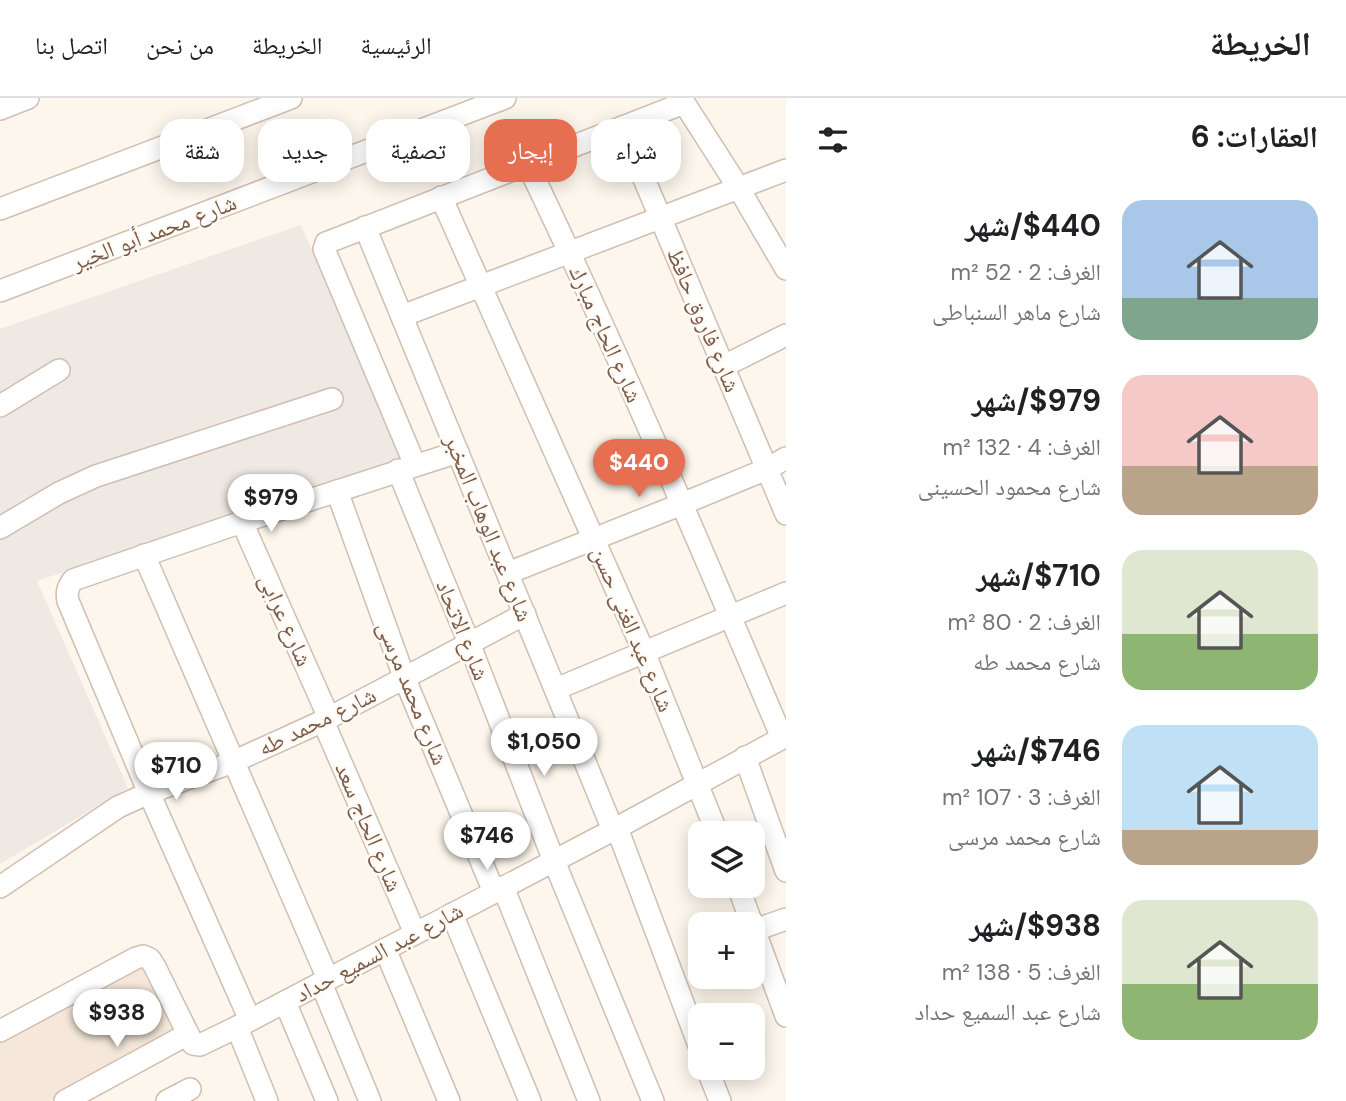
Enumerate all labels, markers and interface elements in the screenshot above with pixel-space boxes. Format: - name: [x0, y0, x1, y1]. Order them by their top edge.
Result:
- text: الخريطة: [1210, 22, 1311, 65]
- text: اتصل بنا: [35, 30, 108, 61]
- text: من نحن: [146, 30, 214, 61]
- text: الخريطة: [252, 30, 323, 61]
- text: الرئيسية: [361, 30, 432, 61]
- text: العقارات: 6: [1191, 117, 1318, 156]
- chip: شقة: [160, 119, 244, 182]
- chip: جديد: [258, 119, 352, 182]
- chip: تصفية: [366, 119, 470, 182]
- chip: إيجار: [484, 119, 577, 182]
- chip: شراء: [591, 119, 681, 182]
- icon: filters: [814, 121, 852, 159]
- street label: شارع محمد أبو الخير: [66, 187, 241, 278]
- text: $440/شهر: [965, 206, 1101, 245]
- icon: home: [1178, 228, 1262, 312]
- street label: شارع فاروق حافظ: [660, 243, 748, 397]
- text: الغرف: 2 · 52 m²: [950, 257, 1101, 287]
- street label: شارع الحاج مبارك: [562, 261, 650, 407]
- text: شارع ماهر السنباطى: [932, 297, 1101, 327]
- text: $979/شهر: [972, 381, 1101, 420]
- icon: home: [1178, 403, 1262, 487]
- street label: شارع عبد الوهاب المخبر: [437, 429, 540, 626]
- text: الغرف: 4 · 132 m²: [943, 432, 1101, 462]
- pin: $440: [598, 440, 680, 499]
- text: $440: [609, 447, 669, 477]
- text: شارع محمود الحسينى: [918, 472, 1101, 502]
- pin: $979: [230, 474, 312, 534]
- text: $979: [244, 482, 298, 512]
- street label: شارع عبد الغنى حسن: [585, 542, 681, 716]
- text: $710/شهر: [977, 556, 1101, 595]
- street label: شارع عرابى: [252, 569, 320, 671]
- street label: شارع الاتحاد: [429, 575, 497, 685]
- icon: home: [1178, 578, 1262, 662]
- text: الغرف: 2 · 80 m²: [948, 607, 1101, 637]
- street label: شارع محمد مرسى: [370, 617, 456, 769]
- text: شارع محمد طه: [973, 647, 1101, 677]
- street label: شارع محمد طه: [253, 680, 381, 762]
- pin: $1,050: [487, 718, 601, 778]
- text: $1,050: [507, 726, 581, 756]
- text: $746/شهر: [972, 731, 1101, 770]
- pin: $710: [135, 742, 217, 802]
- text: $710: [150, 750, 202, 780]
- icon: home: [1178, 753, 1262, 837]
- street label: شارع الحاج سعد: [328, 758, 410, 896]
- text: الغرف: 3 · 107 m²: [942, 782, 1101, 812]
- pin: $746: [446, 812, 528, 872]
- text: $746: [460, 820, 514, 850]
- map controls: [688, 821, 765, 1080]
- button: layers: [688, 821, 765, 898]
- text: شارع محمد مرسى: [948, 822, 1101, 852]
- street label: شارع عبد السميع حداد: [290, 895, 468, 1009]
- text: $938/شهر: [969, 906, 1101, 945]
- button: +: [688, 912, 765, 989]
- icon: home: [1178, 928, 1262, 1012]
- text: الغرف: 5 · 138 m²: [942, 957, 1101, 987]
- pin: $938: [76, 990, 158, 1049]
- text: $938: [89, 997, 145, 1027]
- text: شارع عبد السميع حداد: [915, 997, 1101, 1027]
- button: −: [688, 1003, 765, 1080]

